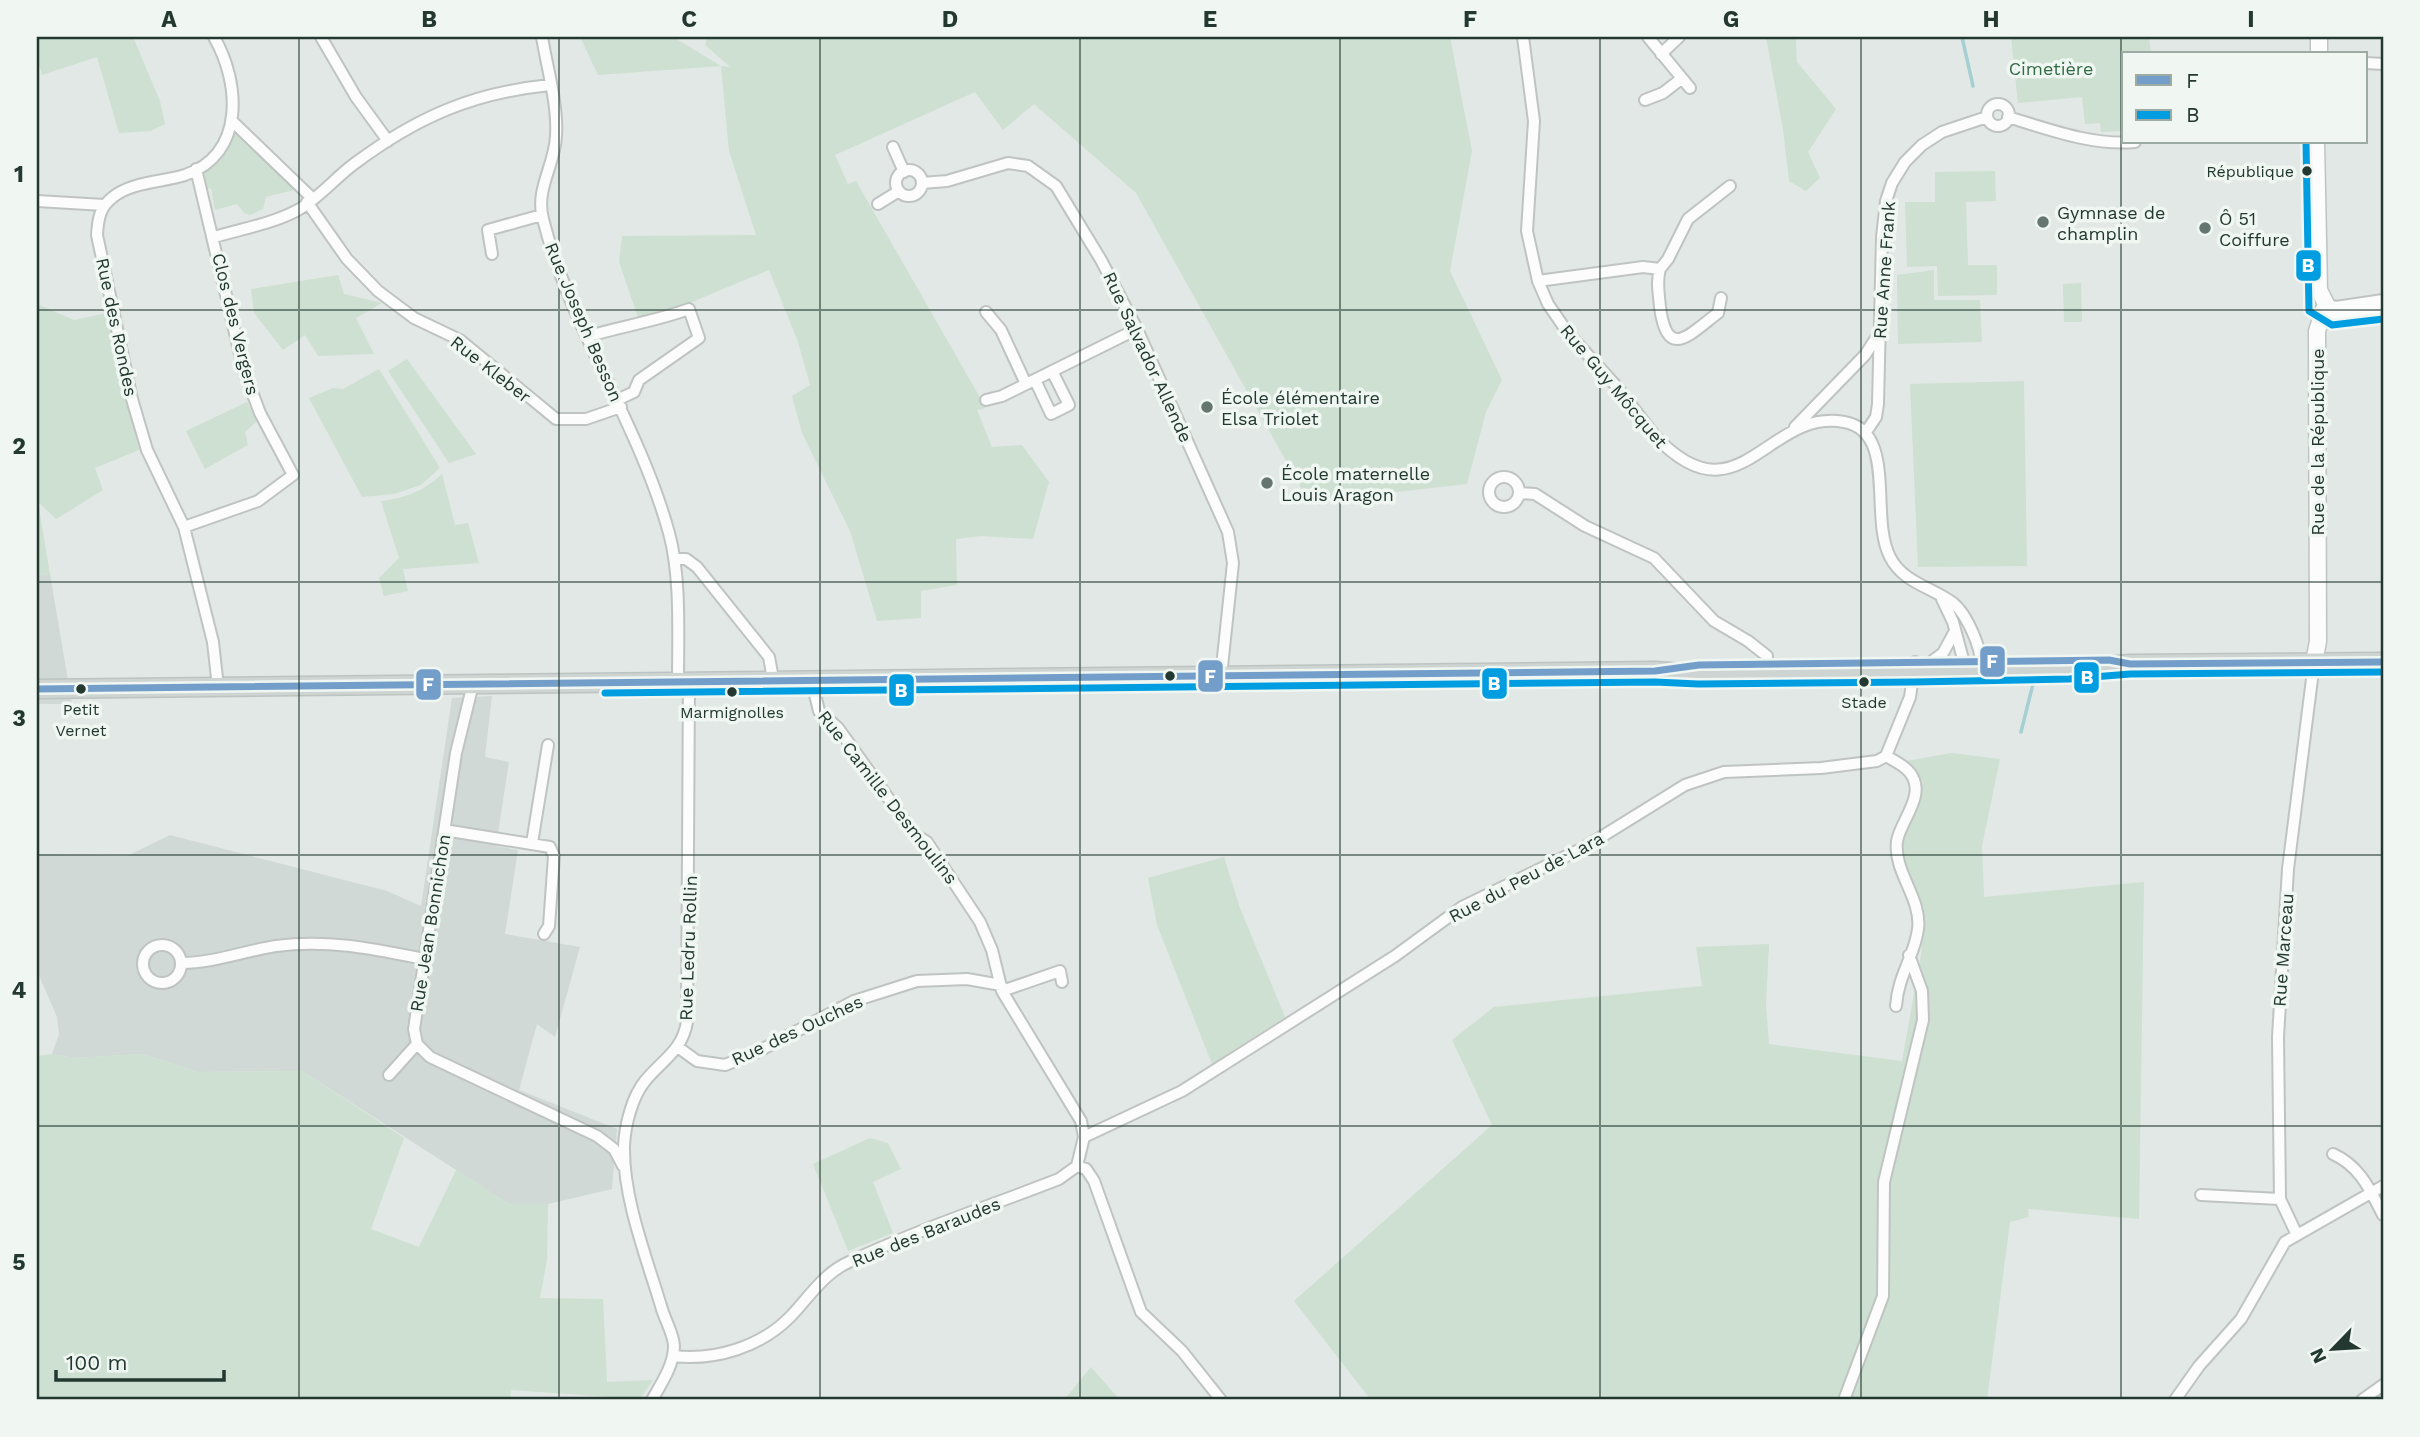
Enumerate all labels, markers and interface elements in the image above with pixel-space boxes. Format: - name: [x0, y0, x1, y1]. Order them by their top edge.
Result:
- text: A: [161, 6, 177, 33]
- text: B: [421, 6, 437, 33]
- text: C: [681, 6, 697, 33]
- text: D: [942, 6, 958, 33]
- text: E: [1203, 6, 1217, 33]
- text: F: [1463, 6, 1477, 33]
- text: G: [1723, 6, 1739, 33]
- text: H: [1982, 6, 2000, 33]
- text: I: [2247, 6, 2255, 33]
- legend: [2122, 52, 2368, 144]
- park label: Cimetière: [2009, 58, 2093, 79]
- text: F: [2186, 68, 2199, 93]
- text: B: [2186, 102, 2200, 127]
- text: 1: [14, 161, 24, 188]
- place label: République: [2206, 162, 2294, 181]
- marker: République: [2300, 164, 2314, 178]
- street label: Rue Anne Frank: [1869, 200, 1899, 340]
- place label: Gymnase de champlin: [2057, 202, 2165, 244]
- place label: Ô 51 Coiffure: [2219, 208, 2290, 250]
- marker: Gymnase de champlin: [2035, 214, 2051, 230]
- marker: Ô 51 Coiffure: [2197, 220, 2213, 236]
- street label: Rue Joseph Besson: [541, 239, 627, 405]
- line badge: B: [2295, 249, 2322, 282]
- street label: Clos des Vergers: [208, 251, 264, 397]
- text: B: [2302, 254, 2315, 277]
- street label: Rue des Rondes: [92, 256, 142, 398]
- street label: Rue Salvador Allende: [1099, 268, 1197, 446]
- street label: Rue Guy Môcquet: [1556, 320, 1672, 452]
- street label: Rue Kleber: [447, 331, 535, 407]
- street label: Rue de la République: [2307, 348, 2328, 536]
- place label: École élémentaire Elsa Triolet: [1221, 387, 1380, 429]
- marker: École élémentaire Elsa Triolet: [1199, 399, 1215, 415]
- text: 2: [12, 433, 26, 460]
- place label: École maternelle Louis Aragon: [1281, 463, 1430, 505]
- marker: École maternelle Louis Aragon: [1259, 475, 1275, 491]
- line badge: F: [1979, 645, 2006, 678]
- text: F: [1986, 650, 1998, 673]
- line badge: F: [1197, 659, 1224, 693]
- line badge: B: [2073, 661, 2100, 694]
- text: F: [1204, 665, 1216, 688]
- text: B: [2081, 666, 2094, 689]
- line badge: B: [1481, 667, 1508, 700]
- line badge: F: [415, 668, 442, 701]
- unlabelled marker: [1163, 669, 1177, 683]
- text: B: [1488, 672, 1501, 695]
- text: F: [422, 673, 434, 696]
- line badge: B: [888, 673, 915, 707]
- marker: Stade: [1857, 675, 1871, 689]
- text: B: [895, 679, 908, 702]
- marker: Petit Vernet: [74, 682, 88, 696]
- marker: Marmignolles: [725, 685, 739, 699]
- place label: Stade: [1841, 693, 1887, 712]
- place label: Petit Vernet: [56, 700, 107, 740]
- place label: Marmignolles: [680, 703, 784, 722]
- text: 3: [12, 705, 26, 732]
- street label: Rue Camille Desmoulins: [814, 706, 962, 888]
- street label: Rue du Peu de Lara: [1445, 827, 1607, 927]
- street label: Rue Jean Bonnichon: [406, 833, 454, 1013]
- street label: Rue Ledru Rollin: [675, 875, 701, 1021]
- street label: Rue Marceau: [2269, 893, 2297, 1007]
- text: 4: [12, 977, 27, 1004]
- street label: Rue des Ouches: [728, 990, 866, 1070]
- street label: Rue des Baraudes: [849, 1193, 1003, 1271]
- text: 5: [12, 1249, 26, 1276]
- north arrow: [2298, 1314, 2368, 1384]
- scale bar: [56, 1339, 224, 1383]
- text: N: [2305, 1345, 2331, 1367]
- text: 100 m: [66, 1350, 128, 1375]

